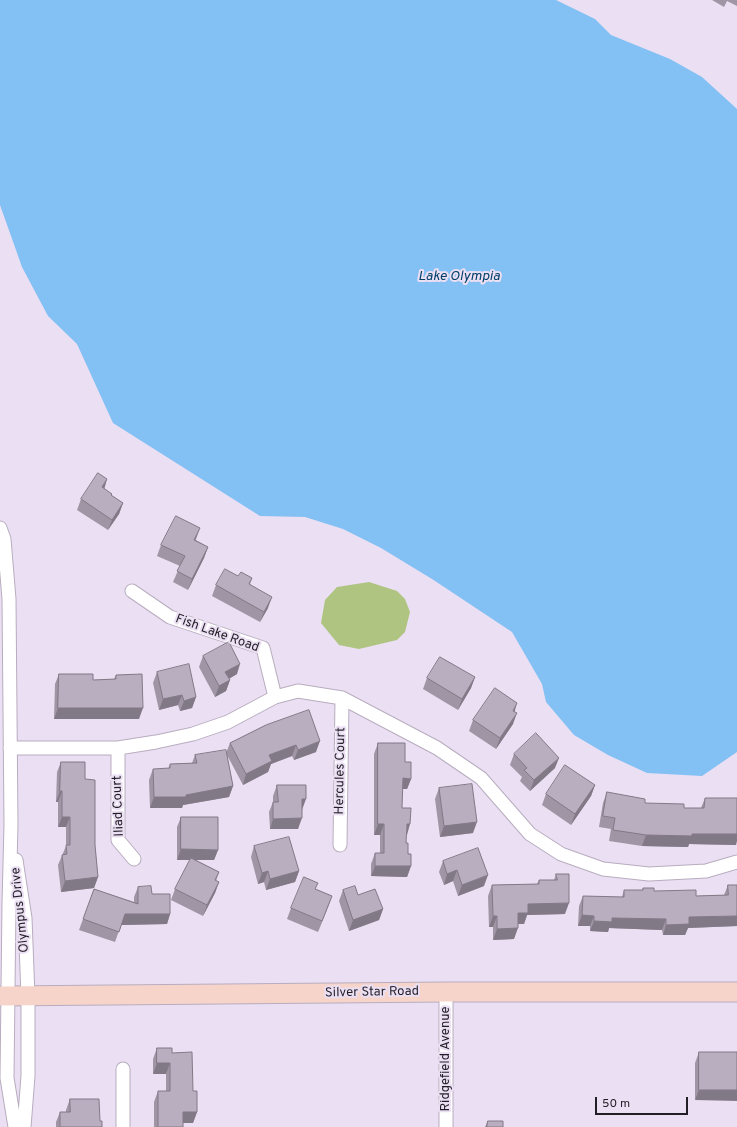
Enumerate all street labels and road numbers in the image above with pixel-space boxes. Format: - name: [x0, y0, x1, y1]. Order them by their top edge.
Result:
- street label: Fish Lake Road: [173, 612, 261, 656]
- street label: Hercules Court: [332, 727, 350, 815]
- street label: Iliad Court: [110, 775, 128, 837]
- street label: Olympus Drive: [9, 867, 33, 953]
- street label: Silver Star Road: [325, 984, 419, 1002]
- street label: Ridgefield Avenue: [438, 1006, 454, 1112]

